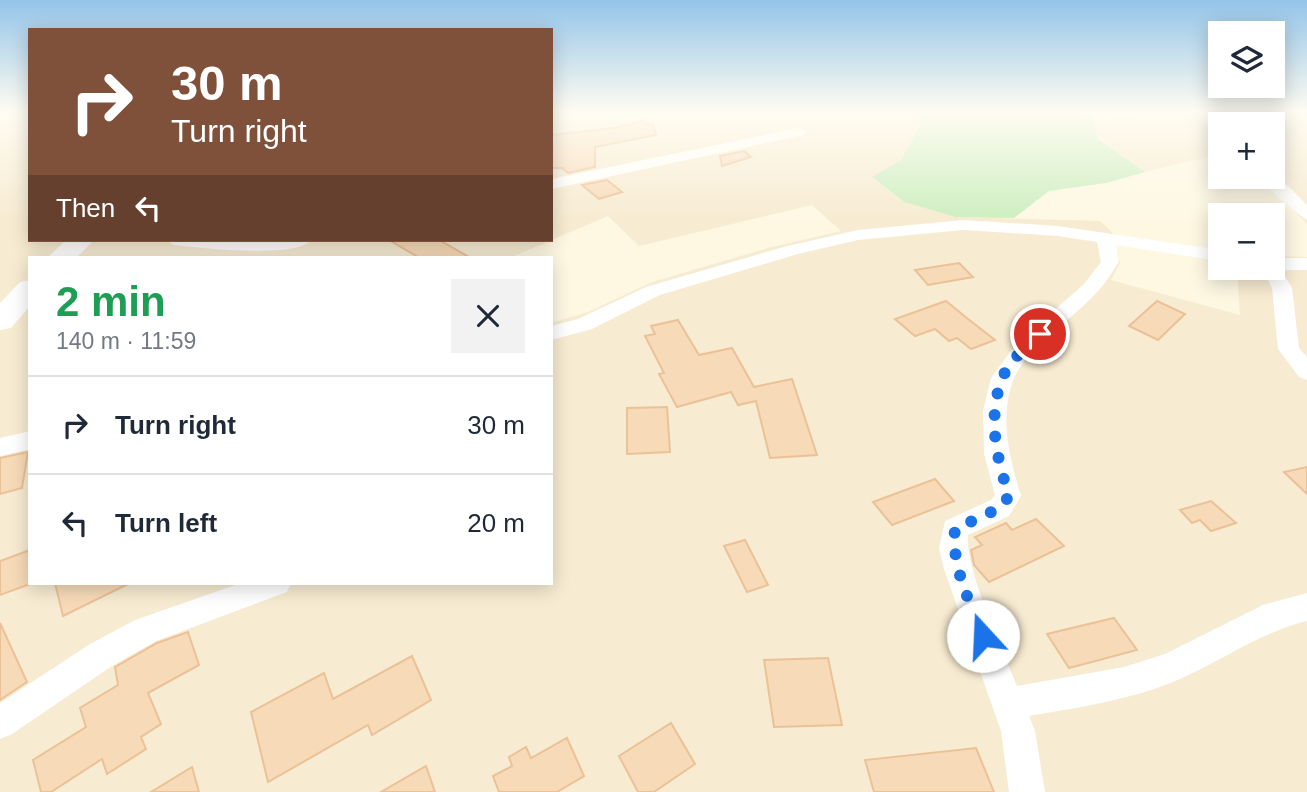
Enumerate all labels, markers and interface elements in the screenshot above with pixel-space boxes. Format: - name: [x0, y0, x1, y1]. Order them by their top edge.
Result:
- map controls: [1208, 21, 1285, 280]
- button: layers: [1208, 21, 1285, 98]
- icon: right: [56, 56, 147, 147]
- text: 30 m: [171, 56, 283, 110]
- button: +: [1208, 112, 1285, 189]
- text: Turn right: [171, 113, 307, 149]
- icon: left: [129, 189, 167, 227]
- text: Then: [56, 193, 115, 223]
- button: −: [1208, 203, 1285, 280]
- text: 2 min: [56, 278, 166, 325]
- button: close: [451, 279, 525, 353]
- pin: [1010, 304, 1070, 364]
- icon: arrive: [1021, 315, 1059, 353]
- text: 140 m · 11:59: [56, 328, 196, 354]
- icon: right: [56, 406, 94, 444]
- text: Turn right: [115, 410, 236, 440]
- text: 30 m: [467, 410, 525, 440]
- icon: left: [56, 504, 94, 542]
- text: Turn left: [115, 508, 217, 538]
- text: 20 m: [467, 508, 525, 538]
- position arrow: [946, 599, 1020, 673]

